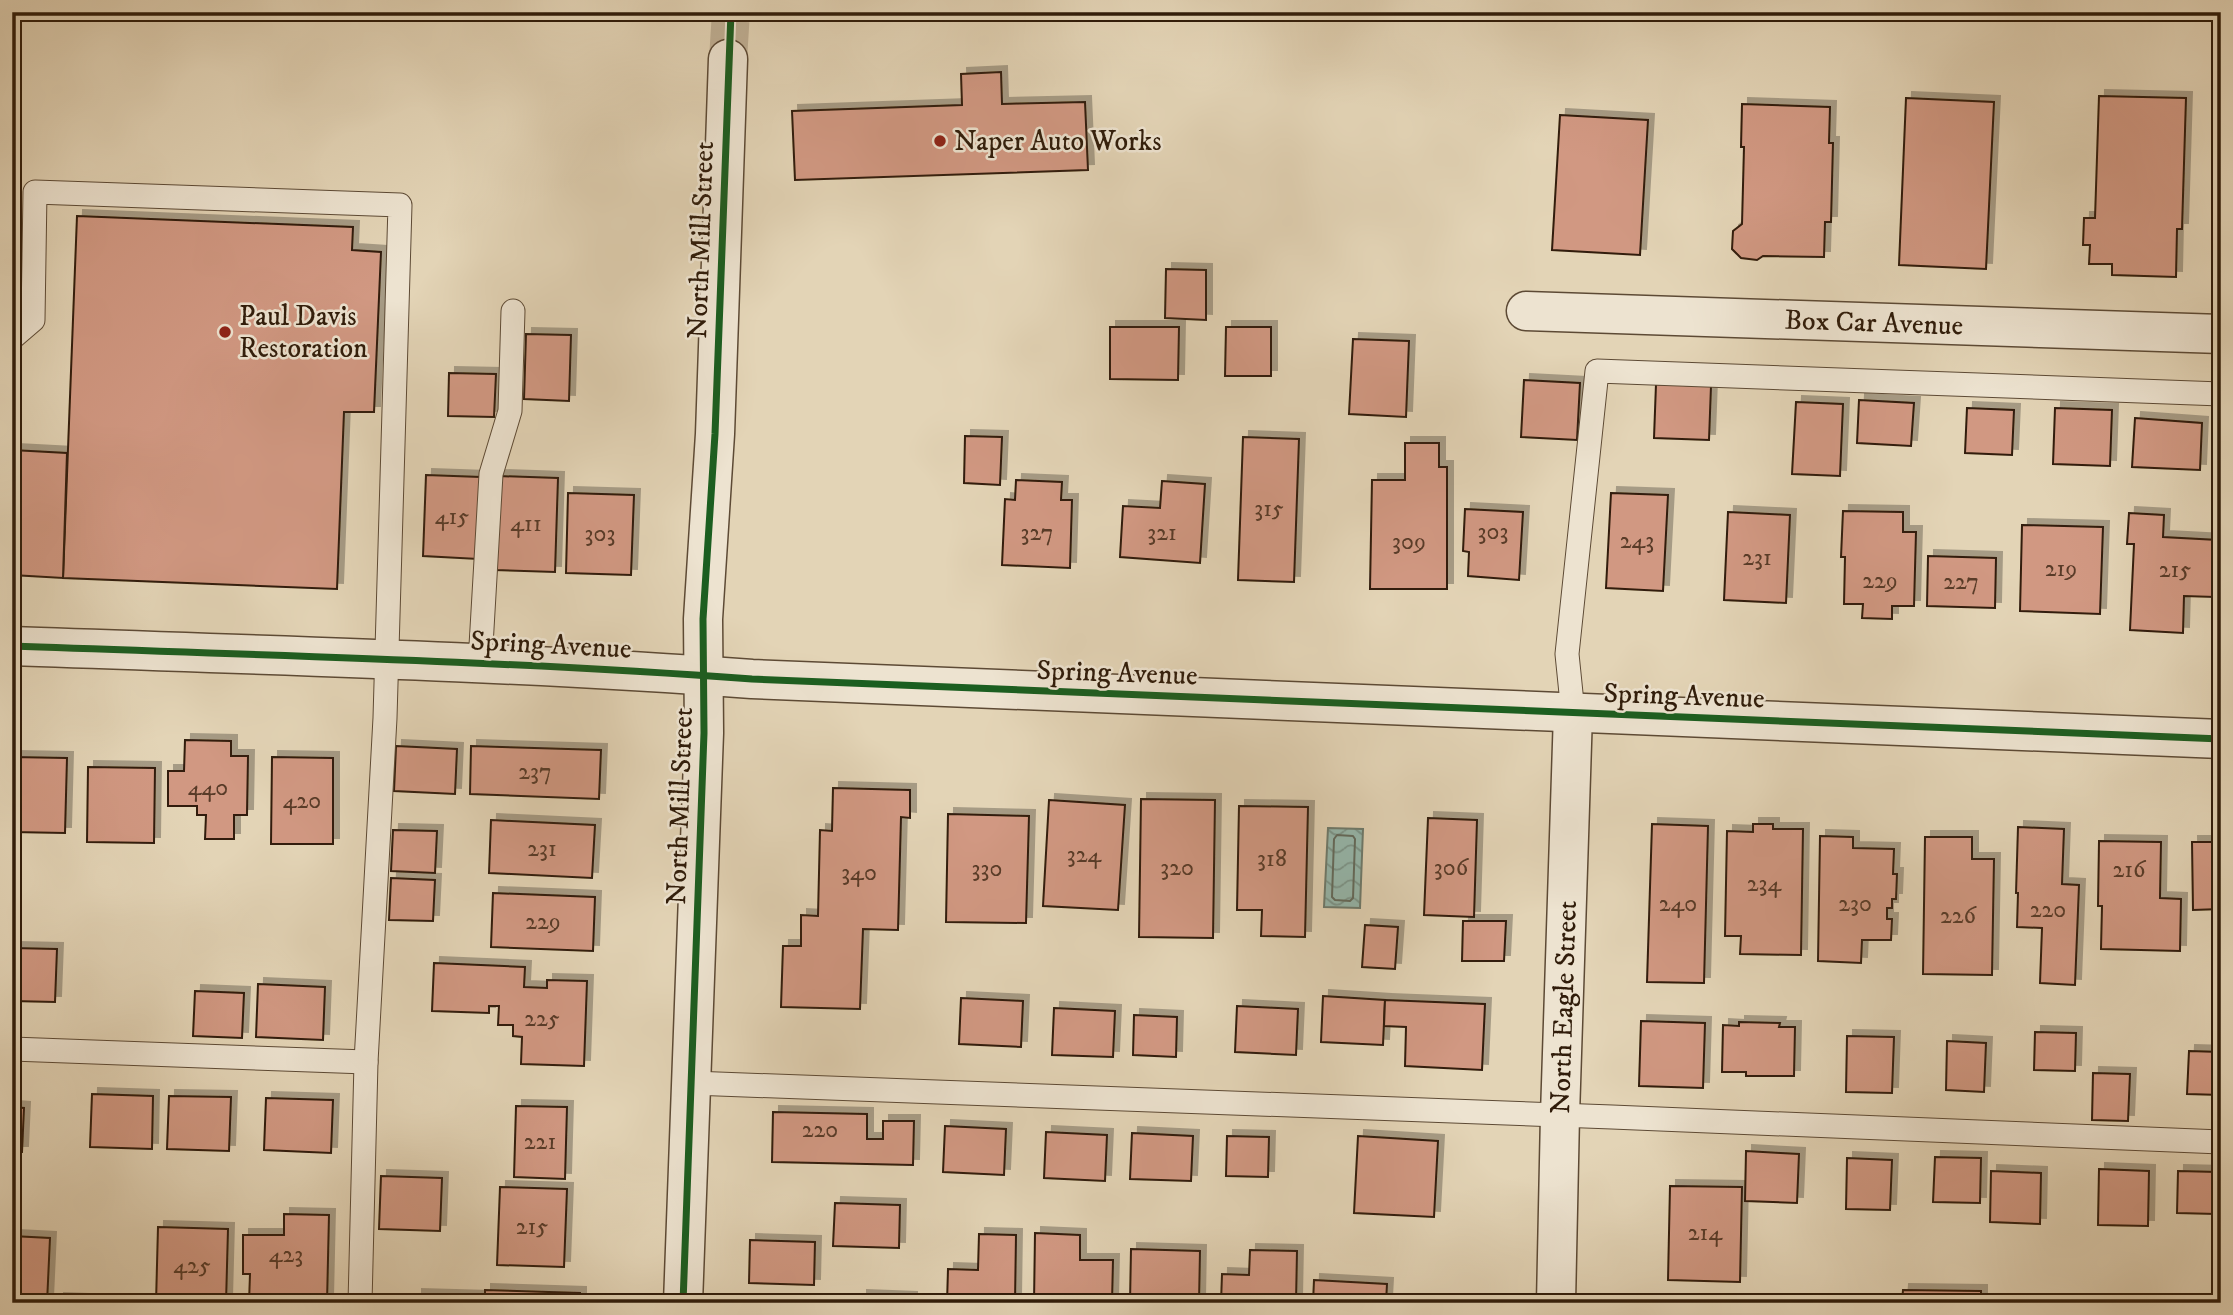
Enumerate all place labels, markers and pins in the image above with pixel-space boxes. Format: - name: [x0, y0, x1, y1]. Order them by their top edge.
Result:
- place label: Naper Auto Works: [954, 124, 1162, 159]
- marker: Naper Auto Works: [932, 133, 948, 149]
- place label: Paul Davis Restoration: [239, 299, 368, 366]
- marker: Paul Davis Restoration: [217, 324, 233, 340]

